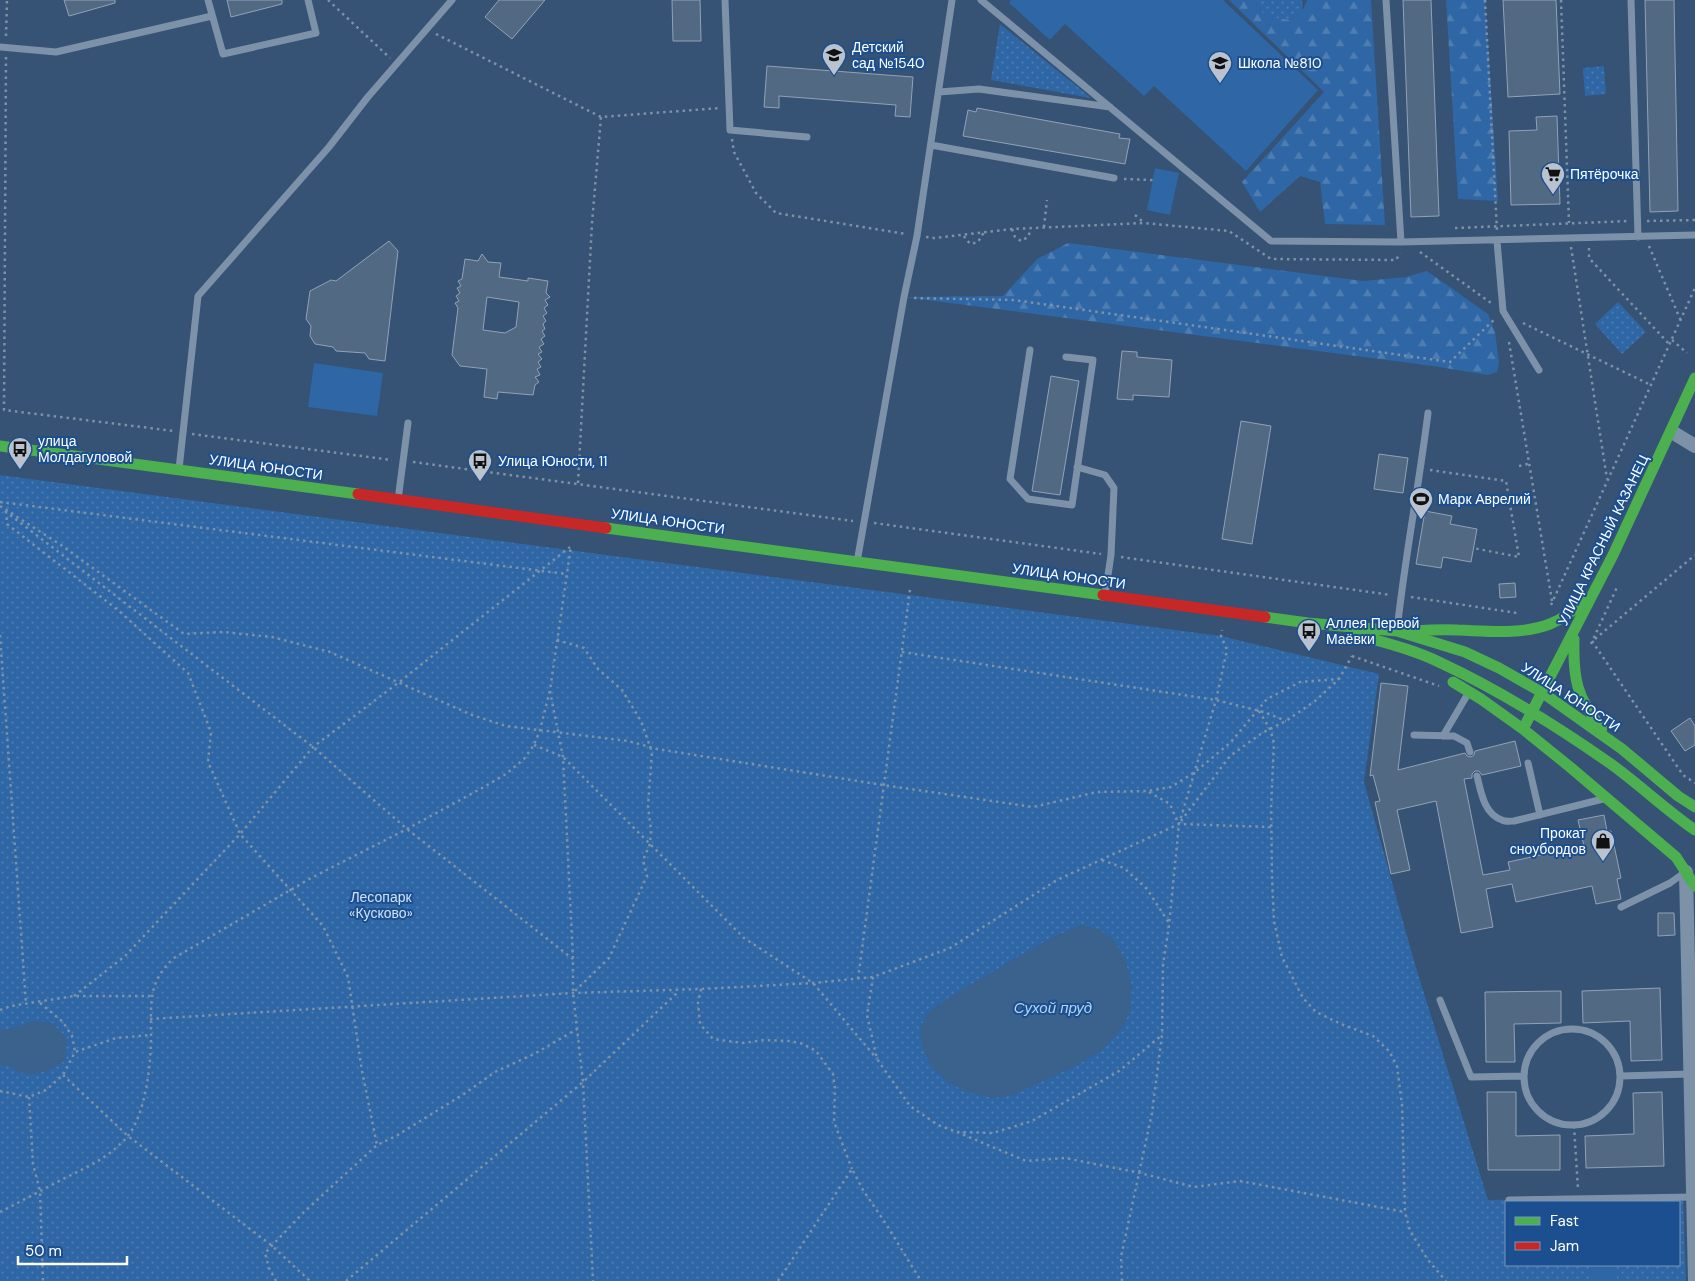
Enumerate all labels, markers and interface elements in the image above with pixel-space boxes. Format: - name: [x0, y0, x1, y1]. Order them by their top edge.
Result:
- place label: Детский сад №1540: [852, 38, 925, 72]
- school or university icon: Детский сад №1540: [821, 42, 847, 76]
- school or university icon: Школа №810: [1207, 50, 1233, 84]
- place label: Школа №810: [1238, 54, 1321, 72]
- supermarket icon: Пятёрочка: [1540, 161, 1566, 195]
- place label: Пятёрочка: [1570, 165, 1639, 183]
- place label: улица Молдагуловой: [38, 432, 132, 466]
- bus stop icon: улица Молдагуловой: [7, 436, 33, 470]
- bus stop icon: Улица Юности, 11: [467, 448, 493, 482]
- street label: УЛИЦА ЮНОСТИ: [208, 450, 324, 484]
- street label: УЛИЦА КРАСНЫЙ КАЗАНЕЦ: [1554, 451, 1653, 628]
- place label: Улица Юности, 11: [498, 452, 607, 470]
- sports icon: Марк Аврелий: [1408, 486, 1434, 520]
- place label: Марк Аврелий: [1438, 490, 1531, 508]
- street label: УЛИЦА ЮНОСТИ: [610, 504, 726, 538]
- street label: УЛИЦА ЮНОСТИ: [1011, 559, 1127, 593]
- place label: Аллея Первой Маёвки: [1326, 614, 1419, 648]
- bus stop icon: Аллея Первой Маёвки: [1296, 618, 1322, 652]
- street label: УЛИЦА ЮНОСТИ: [1518, 658, 1624, 736]
- place label: Прокат сноубордов: [1510, 824, 1587, 858]
- shop icon: Прокат сноубордов: [1590, 828, 1616, 862]
- park label: Лесопарк «Кусково»: [349, 888, 413, 922]
- water label: Сухой пруд: [1014, 998, 1092, 1018]
- legend: [1505, 1201, 1680, 1266]
- text: Fast: [1550, 1211, 1579, 1231]
- scale bar: [18, 1234, 126, 1266]
- text: Jam: [1550, 1236, 1579, 1256]
- text: 50 m: [25, 1241, 62, 1261]

